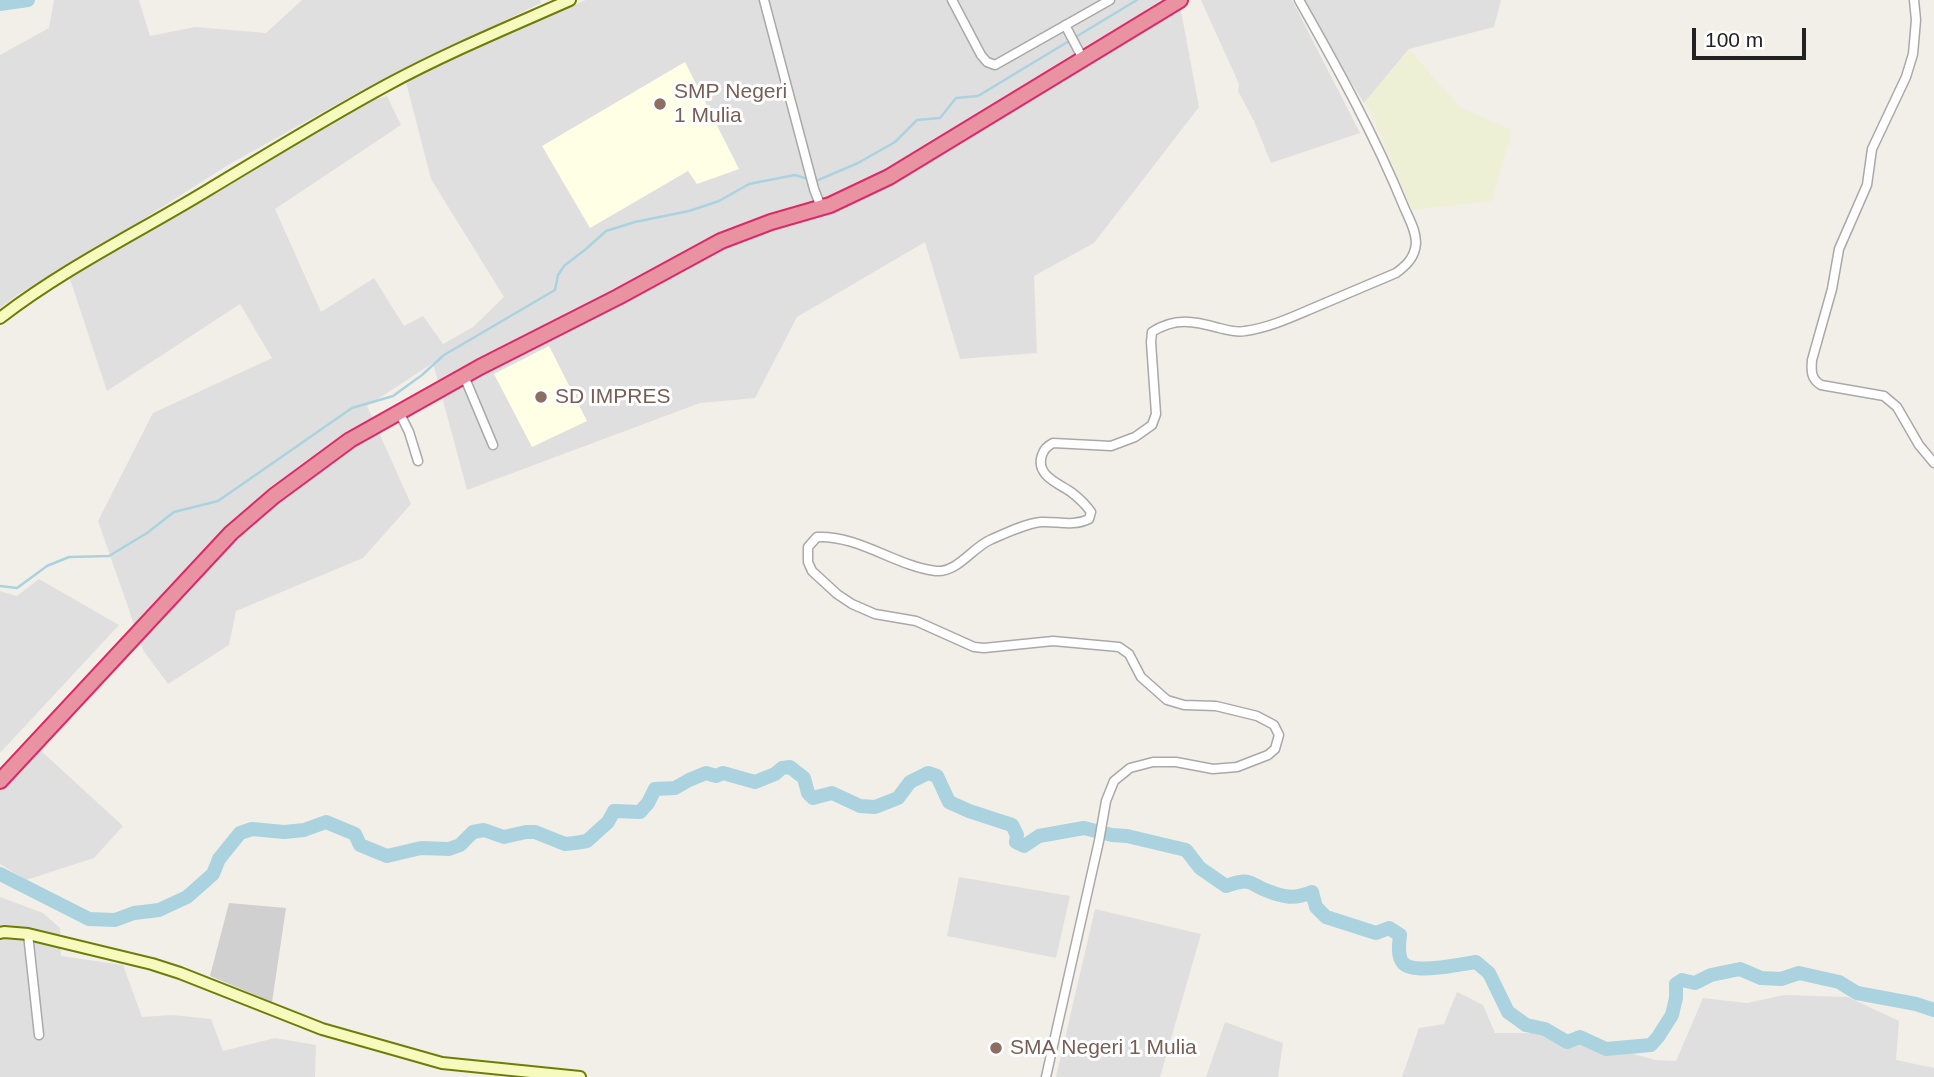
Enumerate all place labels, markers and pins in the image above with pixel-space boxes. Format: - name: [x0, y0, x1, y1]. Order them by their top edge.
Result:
- place label: SMP Negeri 1 Mulia: [674, 79, 787, 129]
- marker: SMP Negeri 1 Mulia: [652, 96, 668, 112]
- place label: SD IMPRES: [555, 384, 671, 410]
- marker: SD IMPRES: [533, 389, 549, 405]
- place label: SMA Negeri 1 Mulia: [1010, 1035, 1197, 1061]
- marker: SMA Negeri 1 Mulia: [988, 1040, 1004, 1056]

